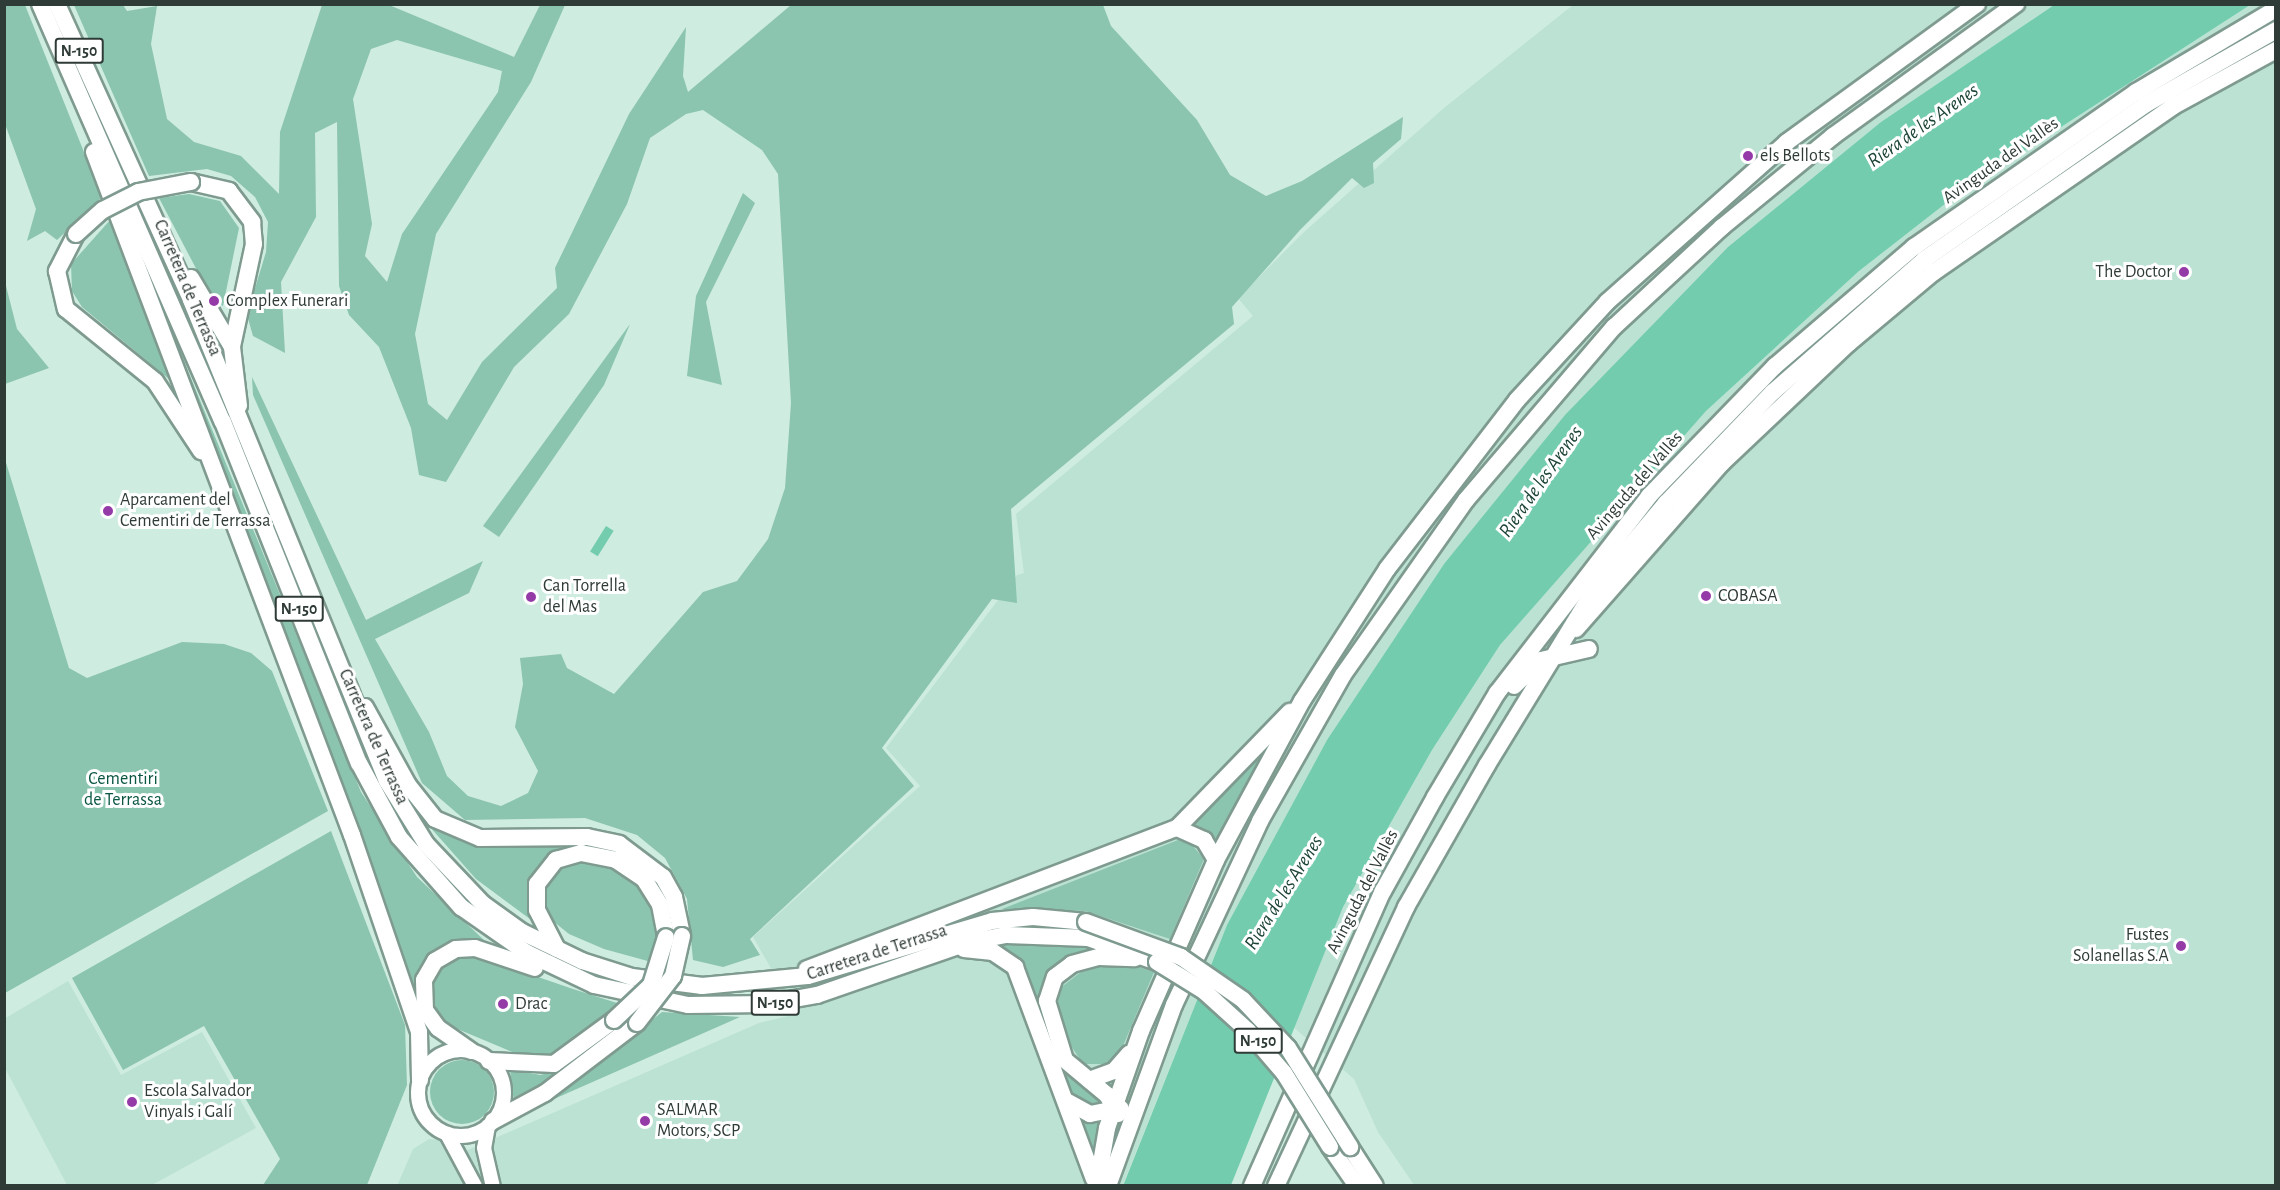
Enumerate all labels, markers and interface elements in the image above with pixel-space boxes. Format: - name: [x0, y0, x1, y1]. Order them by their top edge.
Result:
- road number: N-150: [54, 38, 104, 64]
- water label: Riera de les Arenes: [1863, 79, 1983, 173]
- street label: Avinguda del Vallès: [1939, 113, 2063, 209]
- place label: els Bellots: [1760, 145, 1830, 167]
- marker: els Bellots: [1741, 149, 1755, 163]
- street label: Carretera de Terrassa: [149, 217, 225, 359]
- place label: The Doctor: [2095, 261, 2172, 283]
- marker: The Doctor: [2177, 265, 2191, 279]
- place label: Complex Funerari: [226, 290, 348, 312]
- marker: Complex Funerari: [207, 294, 221, 308]
- water label: Riera de les Arenes: [1494, 422, 1588, 542]
- street label: Avinguda del Vallès: [1582, 428, 1688, 544]
- place label: Aparcament del Cementiri de Terrassa: [120, 490, 270, 532]
- marker: Aparcament del Cementiri de Terrassa: [101, 504, 115, 518]
- place label: Can Torrella del Mas: [543, 576, 626, 618]
- place label: COBASA: [1718, 585, 1778, 607]
- marker: COBASA: [1699, 589, 1713, 603]
- marker: Can Torrella del Mas: [524, 590, 538, 604]
- road number: N-150: [274, 596, 324, 622]
- street label: Carretera de Terrassa: [333, 666, 413, 808]
- park label: Cementiri de Terrassa: [84, 769, 162, 812]
- street label: Avinguda del Vallès: [1322, 826, 1404, 958]
- water label: Riera de les Arenes: [1239, 832, 1329, 954]
- street label: Carretera de Terrassa: [804, 920, 950, 986]
- place label: Fustes Solanellas S.A: [2073, 925, 2169, 968]
- marker: Fustes Solanellas S.A: [2174, 939, 2188, 953]
- road number: N-150: [750, 990, 800, 1016]
- place label: Drac: [515, 993, 547, 1015]
- marker: Drac: [496, 997, 510, 1011]
- road number: N-150: [1232, 1028, 1284, 1054]
- place label: Escola Salvador Vinyals i Galí: [144, 1081, 251, 1124]
- marker: Escola Salvador Vinyals i Galí: [125, 1095, 139, 1109]
- place label: SALMAR Motors, SCP: [657, 1100, 740, 1142]
- marker: SALMAR Motors, SCP: [638, 1114, 652, 1128]

